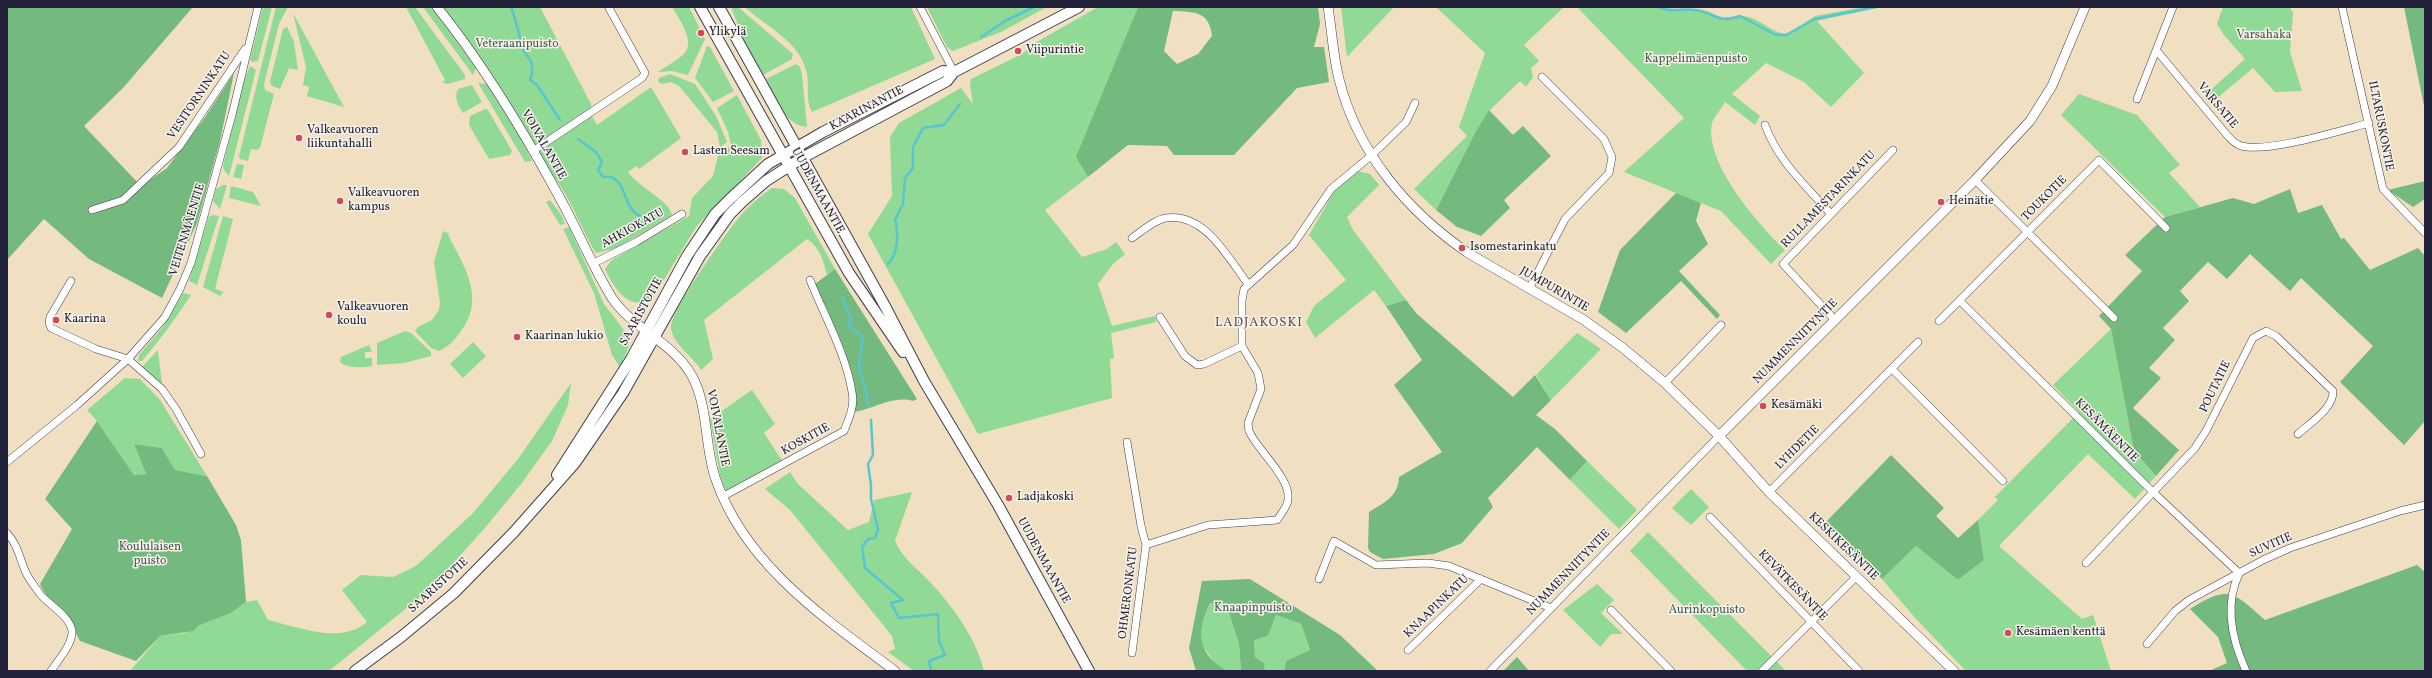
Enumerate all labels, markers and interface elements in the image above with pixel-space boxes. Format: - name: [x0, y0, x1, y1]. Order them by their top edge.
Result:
- place label: Ylikylä: [709, 26, 746, 40]
- marker: Ylikylä: [696, 28, 706, 38]
- park label: Varsahaka: [2237, 29, 2291, 43]
- park label: Veteraanipuisto: [475, 38, 559, 52]
- place label: Viipurintie: [1026, 44, 1084, 58]
- marker: Viipurintie: [1013, 46, 1023, 56]
- street label: VESITORNINKATU: [165, 49, 235, 143]
- park label: Kappelimäenpuisto: [1644, 53, 1748, 67]
- street label: VARSATIE: [2194, 80, 2240, 132]
- street label: ILTARUSKONTIE: [2364, 80, 2396, 172]
- street label: KAARINANTIE: [828, 83, 906, 135]
- street label: VOIVALANTIE: [517, 107, 569, 183]
- place label: Valkeavuoren liikuntahalli: [307, 124, 379, 152]
- marker: Valkeavuoren liikuntahalli: [294, 133, 304, 143]
- place label: Lasten Seesam: [693, 145, 770, 159]
- street label: UUDENMAANTIE: [787, 145, 847, 237]
- marker: Lasten Seesam: [680, 147, 690, 157]
- street label: RULLAMESTARINKATU: [1779, 148, 1879, 252]
- street label: TOUKOTIE: [2019, 173, 2071, 225]
- street label: VEITENMÄENTIE: [167, 182, 209, 278]
- place label: Valkeavuoren kampus: [348, 187, 420, 215]
- place label: Heinätie: [1949, 195, 1994, 209]
- marker: Valkeavuoren kampus: [335, 196, 345, 206]
- marker: Heinätie: [1936, 197, 1946, 207]
- street label: AHKIOKATU: [599, 206, 667, 252]
- place label: Isomestarinkatu: [1470, 241, 1557, 255]
- marker: Isomestarinkatu: [1457, 243, 1467, 253]
- street label: JUMPURINTIE: [1517, 264, 1591, 316]
- street label: SAARISTOTIE: [617, 275, 667, 349]
- street label: NUMMENNIITYNTIE: [1751, 297, 1841, 387]
- place label: Valkeavuoren koulu: [337, 301, 409, 329]
- marker: Valkeavuoren koulu: [324, 310, 334, 320]
- place label: Kaarina: [64, 313, 106, 327]
- marker: Kaarina: [51, 315, 61, 325]
- district label: LADJAKOSKI: [1215, 316, 1303, 332]
- place label: Kaarinan lukio: [525, 330, 603, 344]
- marker: Kaarinan lukio: [512, 332, 522, 342]
- street label: POUTATIE: [2197, 359, 2235, 415]
- street label: VOIVALANTIE: [702, 388, 732, 468]
- street label: KESÄMÄENTIE: [2071, 396, 2141, 466]
- place label: Kesämäki: [1771, 399, 1822, 413]
- marker: Kesämäki: [1758, 401, 1768, 411]
- street label: KOSKITIE: [779, 421, 833, 459]
- street label: LYHDETIE: [1773, 423, 1823, 473]
- place label: Ladjakoski: [1017, 491, 1074, 505]
- marker: Ladjakoski: [1004, 493, 1014, 503]
- street label: KESKIKESÄNTIE: [1805, 510, 1881, 584]
- street label: UUDENMAANTIE: [1013, 515, 1073, 607]
- street label: NUMMENNIITYNTIE: [1524, 527, 1614, 619]
- street label: SUVITIE: [2247, 530, 2295, 562]
- park label: Koululaisen puisto: [119, 541, 181, 569]
- street label: OHMERONKATU: [1116, 546, 1142, 640]
- street label: KEVÄTKESÄNTIE: [1754, 547, 1830, 625]
- street label: SAARISTOTIE: [406, 555, 472, 617]
- street label: KNAAPINKATU: [1402, 572, 1472, 642]
- park label: Knaapinpuisto: [1214, 602, 1292, 616]
- park label: Aurinkopuisto: [1669, 604, 1745, 618]
- place label: Kesämäen kenttä: [2016, 626, 2106, 640]
- marker: Kesämäen kenttä: [2003, 628, 2013, 638]

